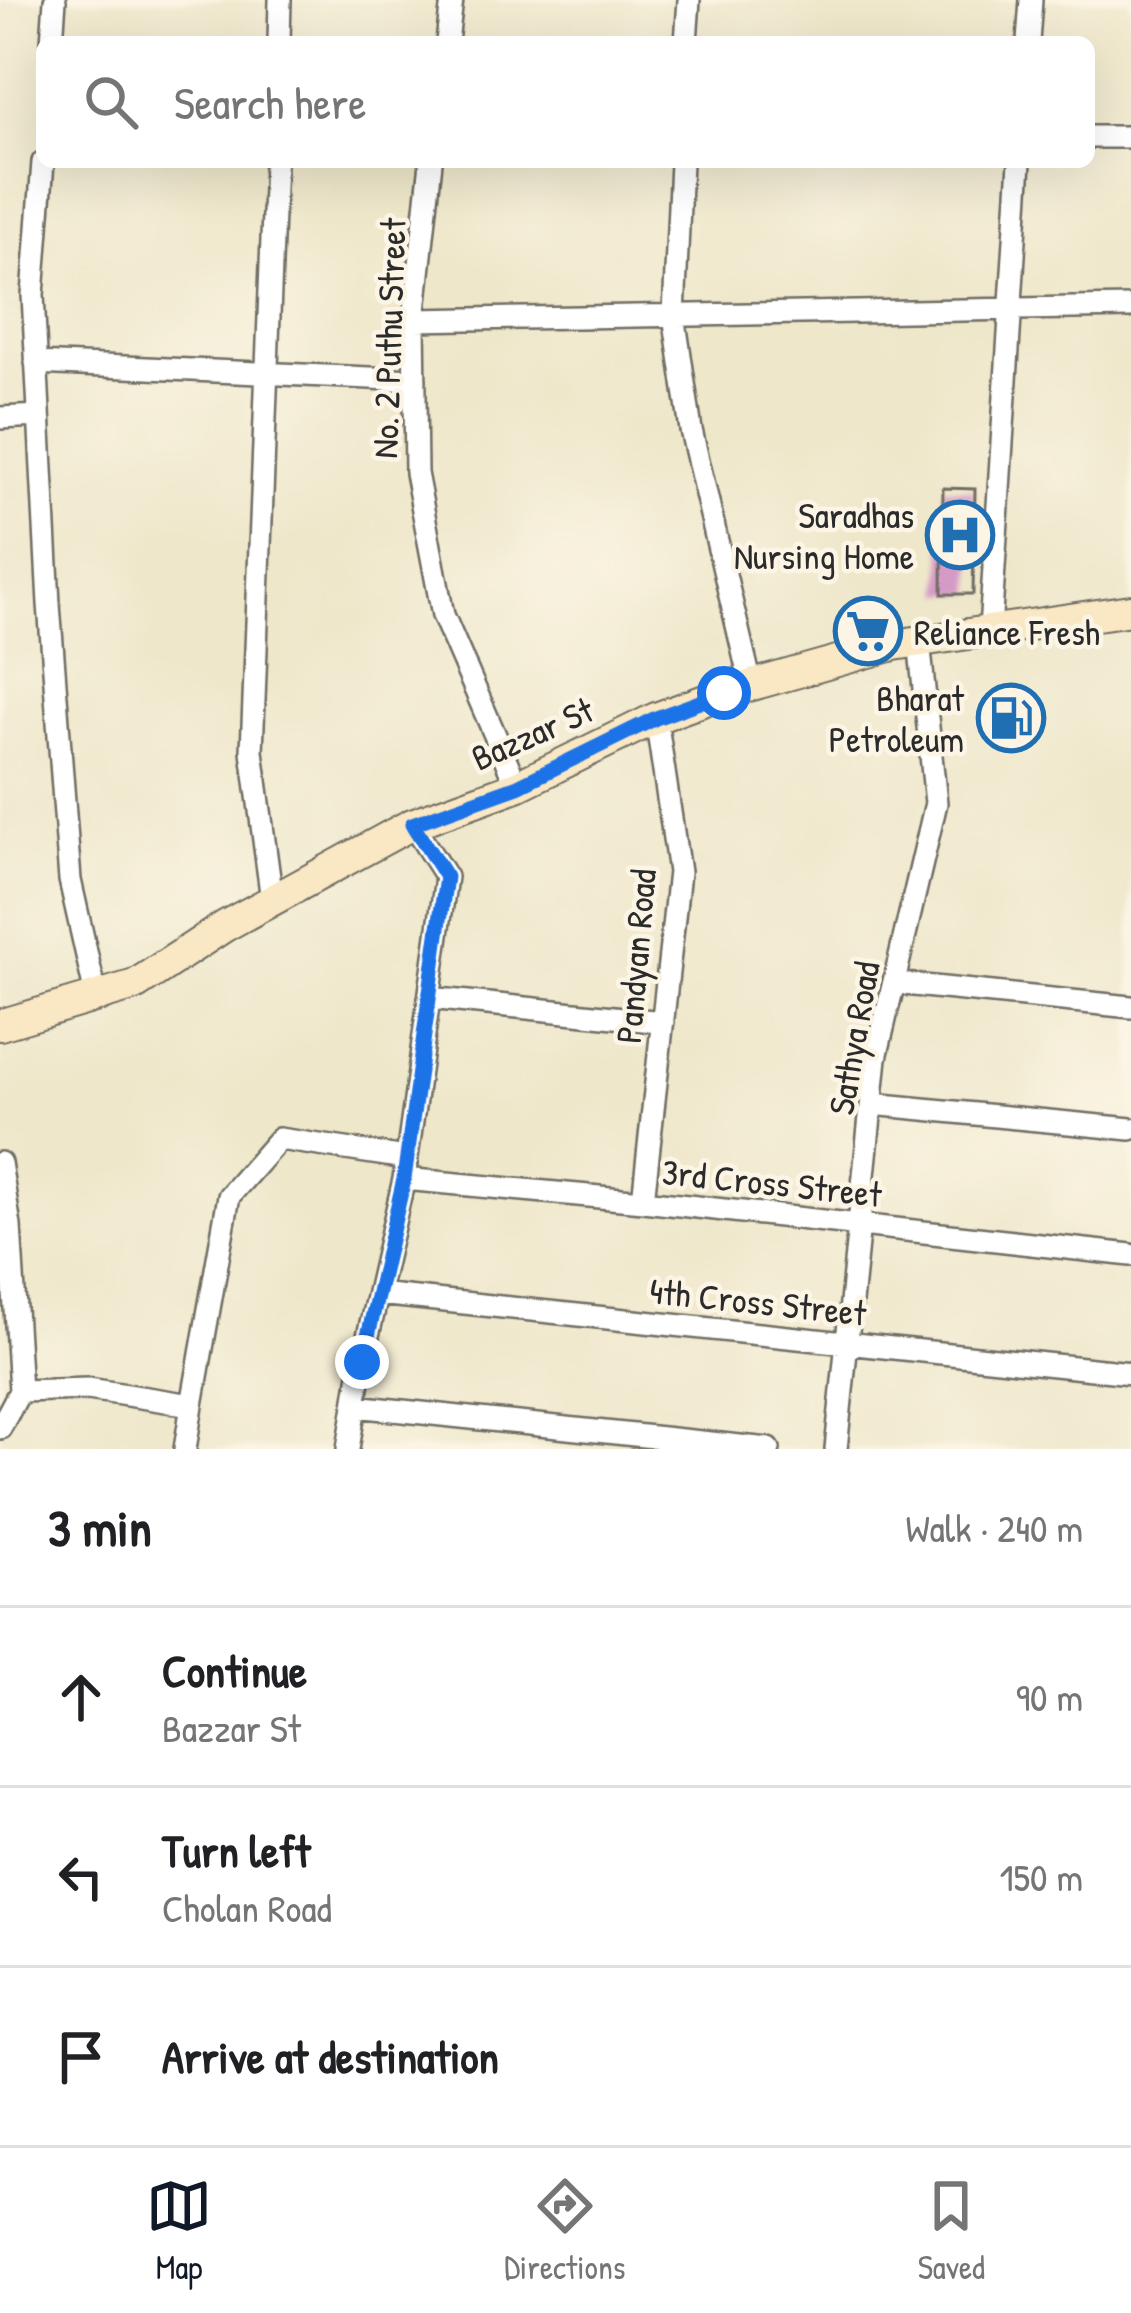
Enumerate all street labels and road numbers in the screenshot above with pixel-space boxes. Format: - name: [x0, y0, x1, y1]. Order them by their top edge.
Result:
- street label: No. 2 Puthu Street: [359, 216, 417, 459]
- street label: Bazzar St: [463, 684, 601, 781]
- street label: Pandyan Road: [603, 867, 667, 1045]
- street label: Sathya Road: [815, 958, 891, 1118]
- street label: 3rd Cross Street: [660, 1146, 885, 1218]
- street label: 4th Cross Street: [647, 1265, 869, 1337]

